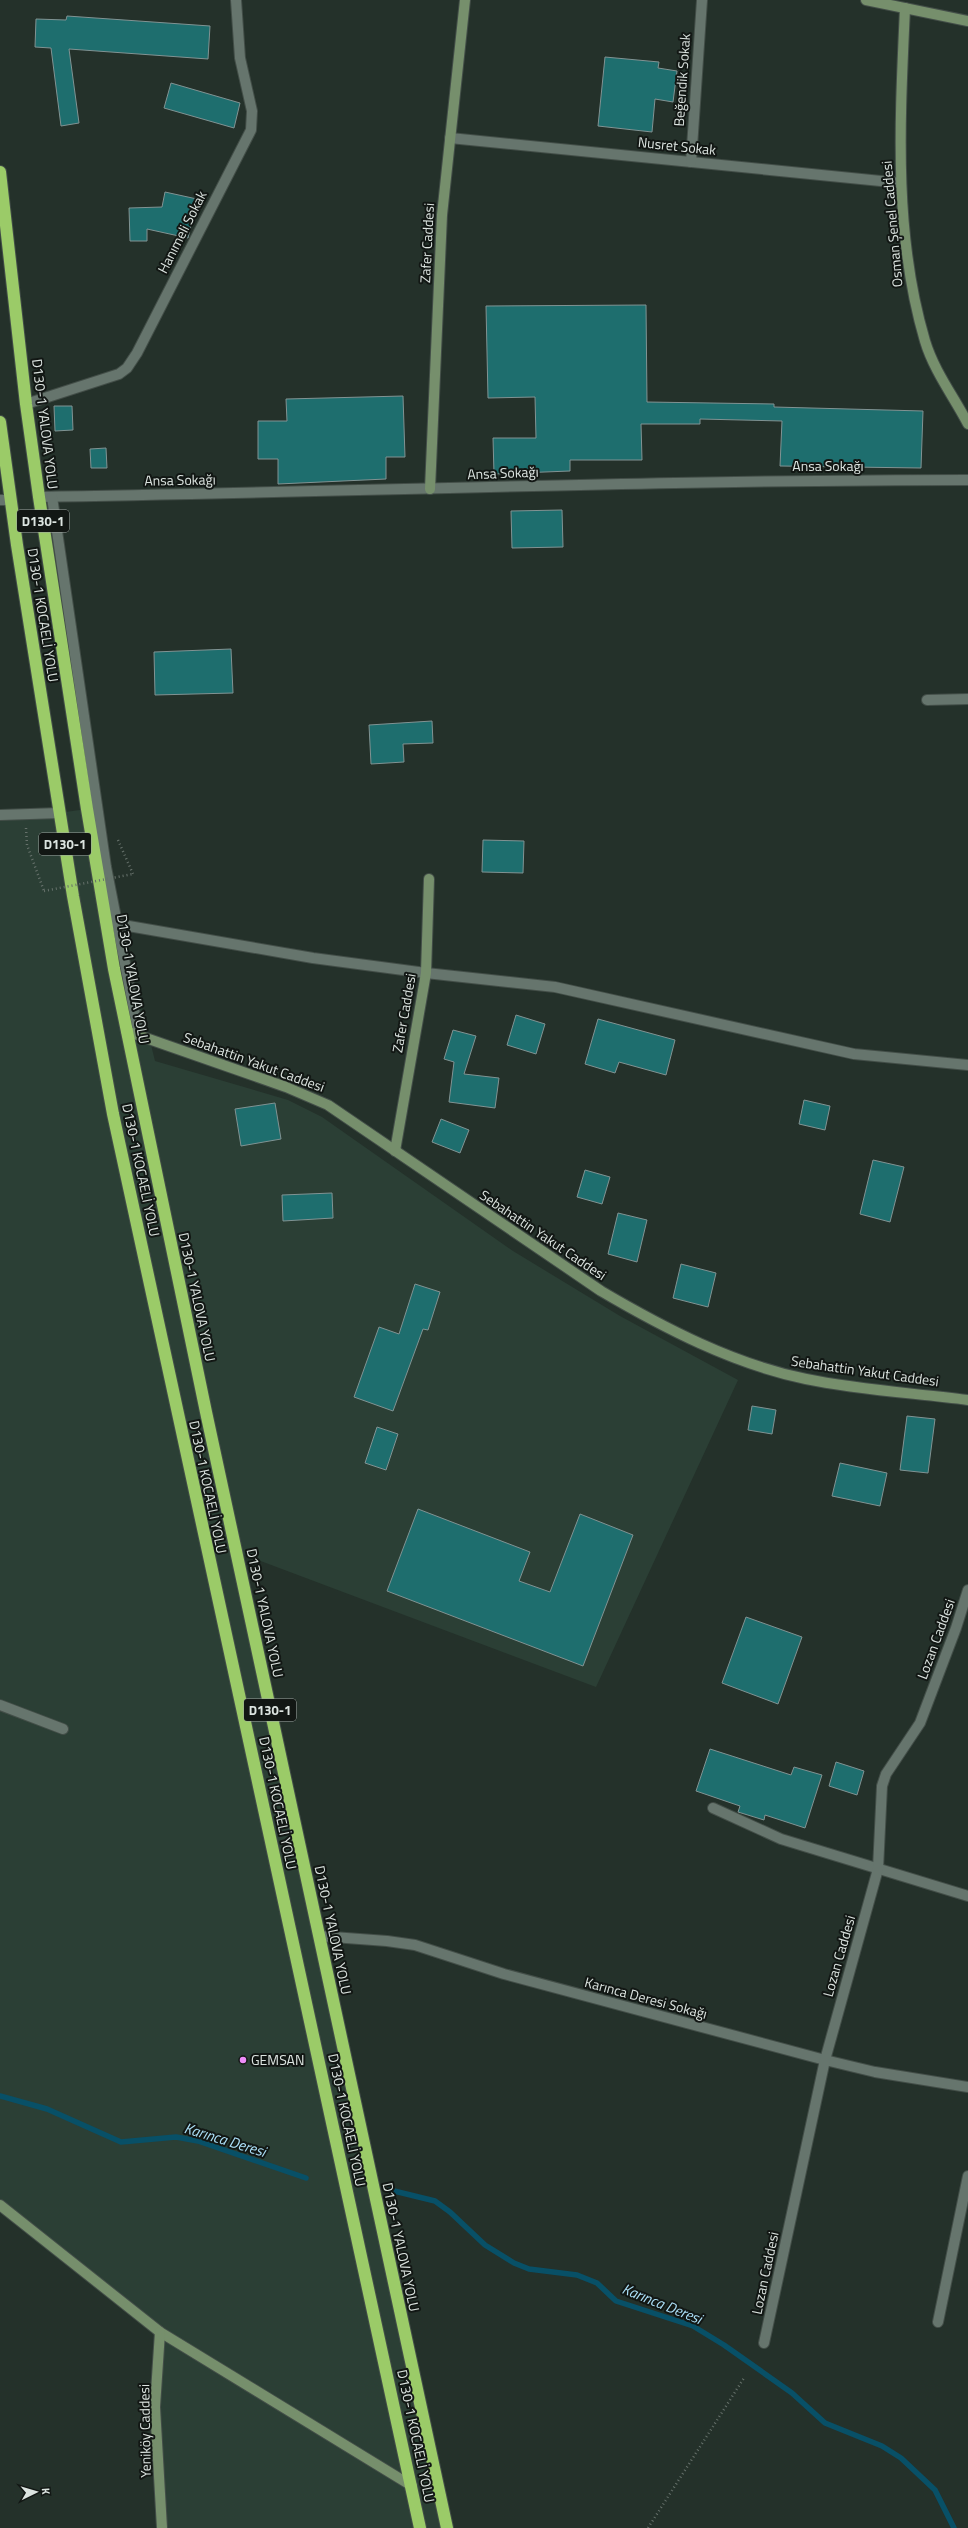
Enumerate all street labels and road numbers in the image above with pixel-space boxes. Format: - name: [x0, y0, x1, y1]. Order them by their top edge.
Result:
- street label: Beğendik Sokak: [668, 33, 695, 127]
- street label: Nusret Sokak: [637, 131, 717, 160]
- street label: Osman Şenel Caddesi: [876, 160, 907, 288]
- street label: Hanımeli Sokak: [152, 186, 212, 277]
- street label: Zafer Caddesi: [414, 202, 439, 284]
- street label: D130-1 YALOVA YOLU: [27, 357, 64, 490]
- street label: Ansa Sokağı: [792, 455, 864, 476]
- street label: Ansa Sokağı: [467, 461, 539, 484]
- street label: Ansa Sokağı: [144, 468, 216, 491]
- road number: D130-1: [17, 510, 69, 532]
- street label: D130-1 KOCAELİ YOLU: [23, 546, 64, 683]
- road number: D130-1: [39, 833, 91, 855]
- street label: D130-1 YALOVA YOLU: [112, 912, 155, 1045]
- street label: Zafer Caddesi: [386, 972, 421, 1054]
- street label: Sebahattin Yakut Caddesi: [181, 1026, 328, 1097]
- street label: D130-1 KOCAELİ YOLU: [117, 1101, 166, 1238]
- street label: Sebahattin Yakut Caddesi: [476, 1184, 611, 1285]
- street label: D130-1 YALOVA YOLU: [174, 1230, 221, 1363]
- street label: Sebahattin Yakut Caddesi: [790, 1350, 940, 1391]
- street label: D130-1 KOCAELİ YOLU: [184, 1418, 233, 1555]
- street label: D130-1 YALOVA YOLU: [242, 1546, 289, 1679]
- street label: Lozan Caddesi: [911, 1596, 960, 1682]
- road number: D130-1: [244, 1699, 296, 1721]
- street label: D130-1 KOCAELİ YOLU: [254, 1734, 303, 1871]
- street label: D130-1 YALOVA YOLU: [310, 1863, 357, 1996]
- street label: Lozan Caddesi: [817, 1913, 860, 1999]
- street label: Karınca Deresi Sokağı: [583, 1971, 710, 2024]
- street label: D130-1 KOCAELİ YOLU: [323, 2051, 372, 2188]
- street label: D130-1 YALOVA YOLU: [378, 2180, 425, 2313]
- street label: Lozan Caddesi: [746, 2230, 784, 2316]
- street label: D130-1 KOCAELİ YOLU: [392, 2367, 441, 2504]
- street label: Yeniköy Caddesi: [133, 2384, 156, 2478]

